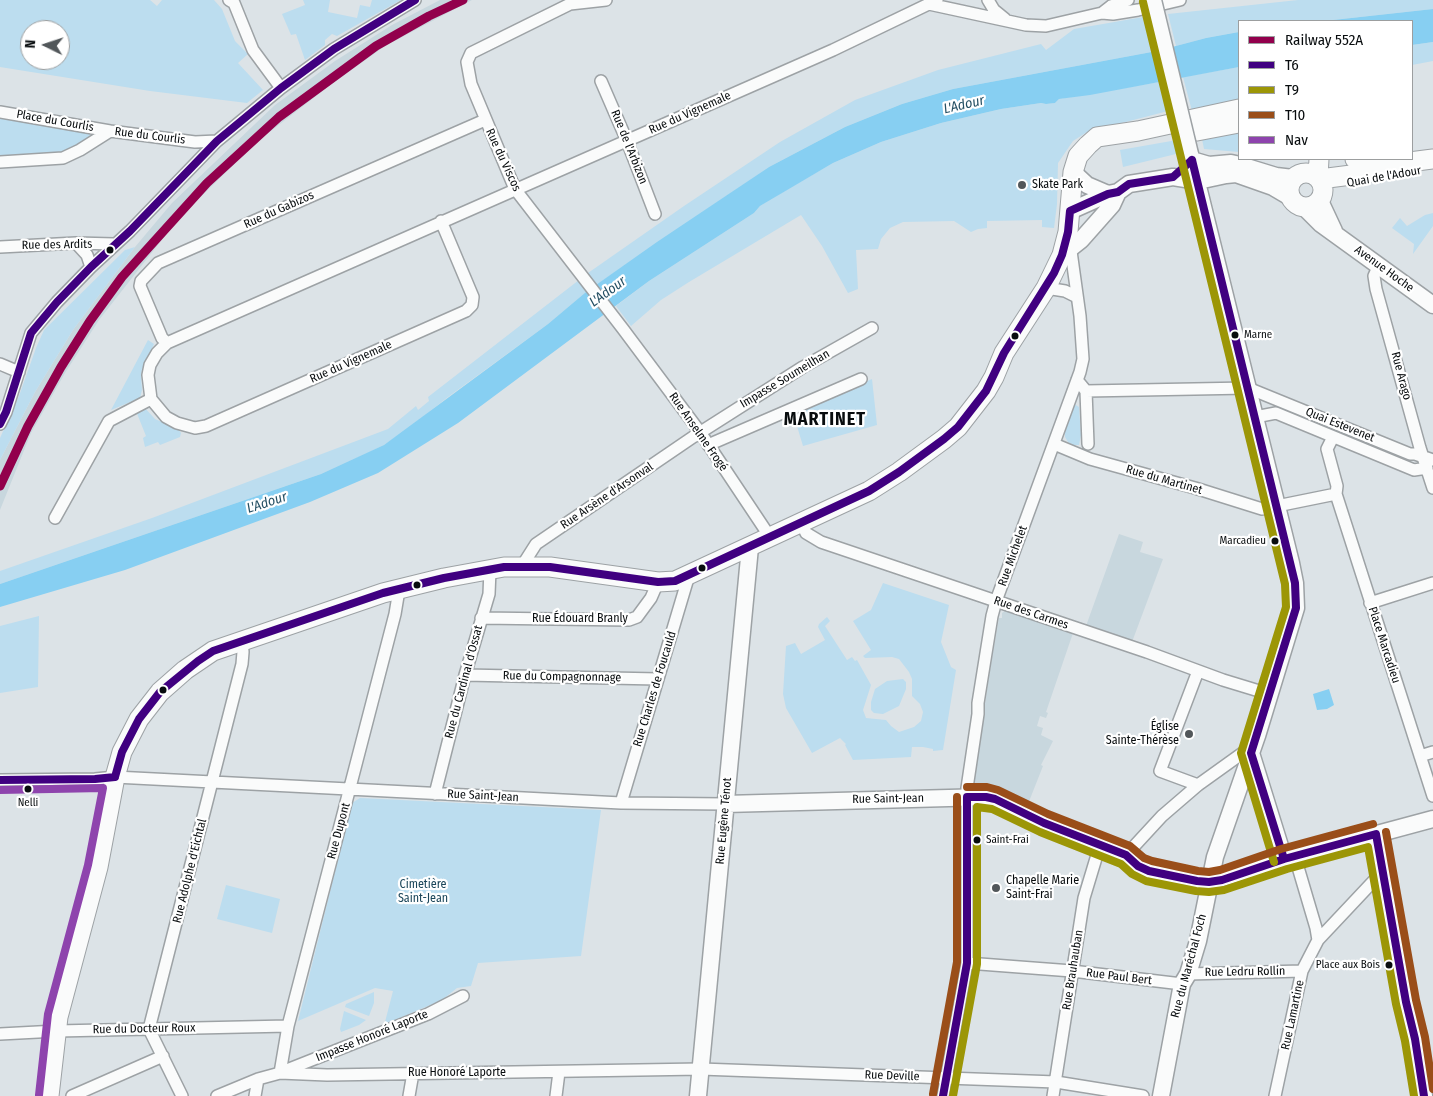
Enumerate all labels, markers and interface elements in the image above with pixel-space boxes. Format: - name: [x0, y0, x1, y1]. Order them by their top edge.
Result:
- north arrow: [20, 20, 70, 70]
- legend: [1238, 20, 1413, 160]
- text: Railway 552A: [1285, 31, 1363, 49]
- text: N: [22, 39, 39, 49]
- text: T6: [1285, 56, 1299, 74]
- text: T9: [1285, 81, 1299, 99]
- street label: Rue du Vignemale: [647, 88, 733, 138]
- water label: L'Adour: [942, 92, 986, 118]
- text: T10: [1285, 106, 1305, 124]
- street label: Place du Courlis: [15, 107, 95, 135]
- street label: Rue de l'Arbizon: [608, 108, 650, 186]
- street label: Rue du Courlis: [114, 125, 186, 147]
- street label: Rue du Viscos: [482, 126, 524, 194]
- text: Nav: [1285, 131, 1308, 149]
- street label: Quai de l'Adour: [1346, 163, 1422, 191]
- place label: Skate Park: [1032, 178, 1083, 192]
- marker: Skate Park: [1016, 179, 1028, 191]
- street label: Rue du Gabizos: [242, 188, 316, 232]
- street label: Rue des Ardits: [22, 237, 92, 253]
- street label: Avenue Hoche: [1352, 243, 1416, 295]
- unlabelled marker: [105, 245, 115, 255]
- water label: L'Adour: [586, 273, 630, 311]
- place label: Marne: [1244, 328, 1272, 342]
- marker: Marne: [1230, 330, 1240, 340]
- unlabelled marker: [1010, 331, 1020, 341]
- street label: Rue du Vignemale: [308, 337, 394, 387]
- street label: Impasse Soumeilhan: [738, 347, 832, 411]
- street label: Rue Arago: [1388, 350, 1414, 402]
- street label: Rue Anselme Frogé: [665, 390, 731, 474]
- street label: Quai Estevenet: [1303, 405, 1377, 445]
- district label: MARTINET: [783, 409, 867, 431]
- street label: Rue Arsène d'Arsonval: [558, 460, 656, 532]
- street label: Rue du Martinet: [1124, 462, 1204, 498]
- water label: L'Adour: [245, 489, 289, 517]
- street label: Rue Michelet: [995, 524, 1031, 588]
- place label: Marcadieu: [1219, 534, 1266, 548]
- marker: Marcadieu: [1270, 536, 1280, 546]
- unlabelled marker: [697, 563, 707, 573]
- unlabelled marker: [412, 580, 422, 590]
- street label: Rue des Carmes: [992, 593, 1070, 633]
- street label: Place Marcadieu: [1365, 605, 1403, 685]
- street label: Rue Édouard Branly: [532, 612, 628, 626]
- street label: Rue du Cardinal d'Ossat: [442, 624, 486, 740]
- street label: Rue Charles de Foucauld: [631, 629, 679, 749]
- street label: Rue du Compagnonnage: [503, 669, 621, 685]
- unlabelled marker: [158, 685, 168, 695]
- place label: Église Sainte-Thérèse: [1106, 720, 1179, 748]
- marker: Église Sainte-Thérèse: [1183, 728, 1195, 740]
- street label: Rue Eugène Ténot: [713, 777, 735, 865]
- marker: Nelli: [23, 784, 33, 794]
- street label: Rue Saint-Jean: [447, 787, 519, 805]
- street label: Rue Saint-Jean: [852, 791, 924, 807]
- place label: Nelli: [18, 796, 38, 810]
- street label: Rue Dupont: [325, 801, 353, 861]
- street label: Rue Adolphe d'Eichtal: [170, 817, 210, 925]
- place label: Saint-Frai: [986, 833, 1029, 847]
- marker: Saint-Frai: [972, 835, 982, 845]
- place label: Chapelle Marie Saint-Frai: [1006, 874, 1079, 902]
- park label: Cimetière Saint-Jean: [398, 878, 448, 906]
- marker: Chapelle Marie Saint-Frai: [990, 882, 1002, 894]
- street label: Rue du Maréchal Foch: [1168, 912, 1210, 1020]
- street label: Rue Brauhauban: [1060, 929, 1086, 1011]
- place label: Place aux Bois: [1316, 958, 1380, 972]
- marker: Place aux Bois: [1384, 960, 1394, 970]
- street label: Rue Ledru Rollin: [1205, 964, 1285, 980]
- street label: Rue Paul Bert: [1085, 966, 1153, 988]
- street label: Rue Lamartine: [1279, 979, 1307, 1051]
- street label: Impasse Honoré Laporte: [314, 1007, 430, 1065]
- street label: Rue du Docteur Roux: [93, 1021, 195, 1037]
- street label: Rue Honoré Laporte: [408, 1066, 506, 1080]
- street label: Rue Deville: [864, 1068, 920, 1084]

